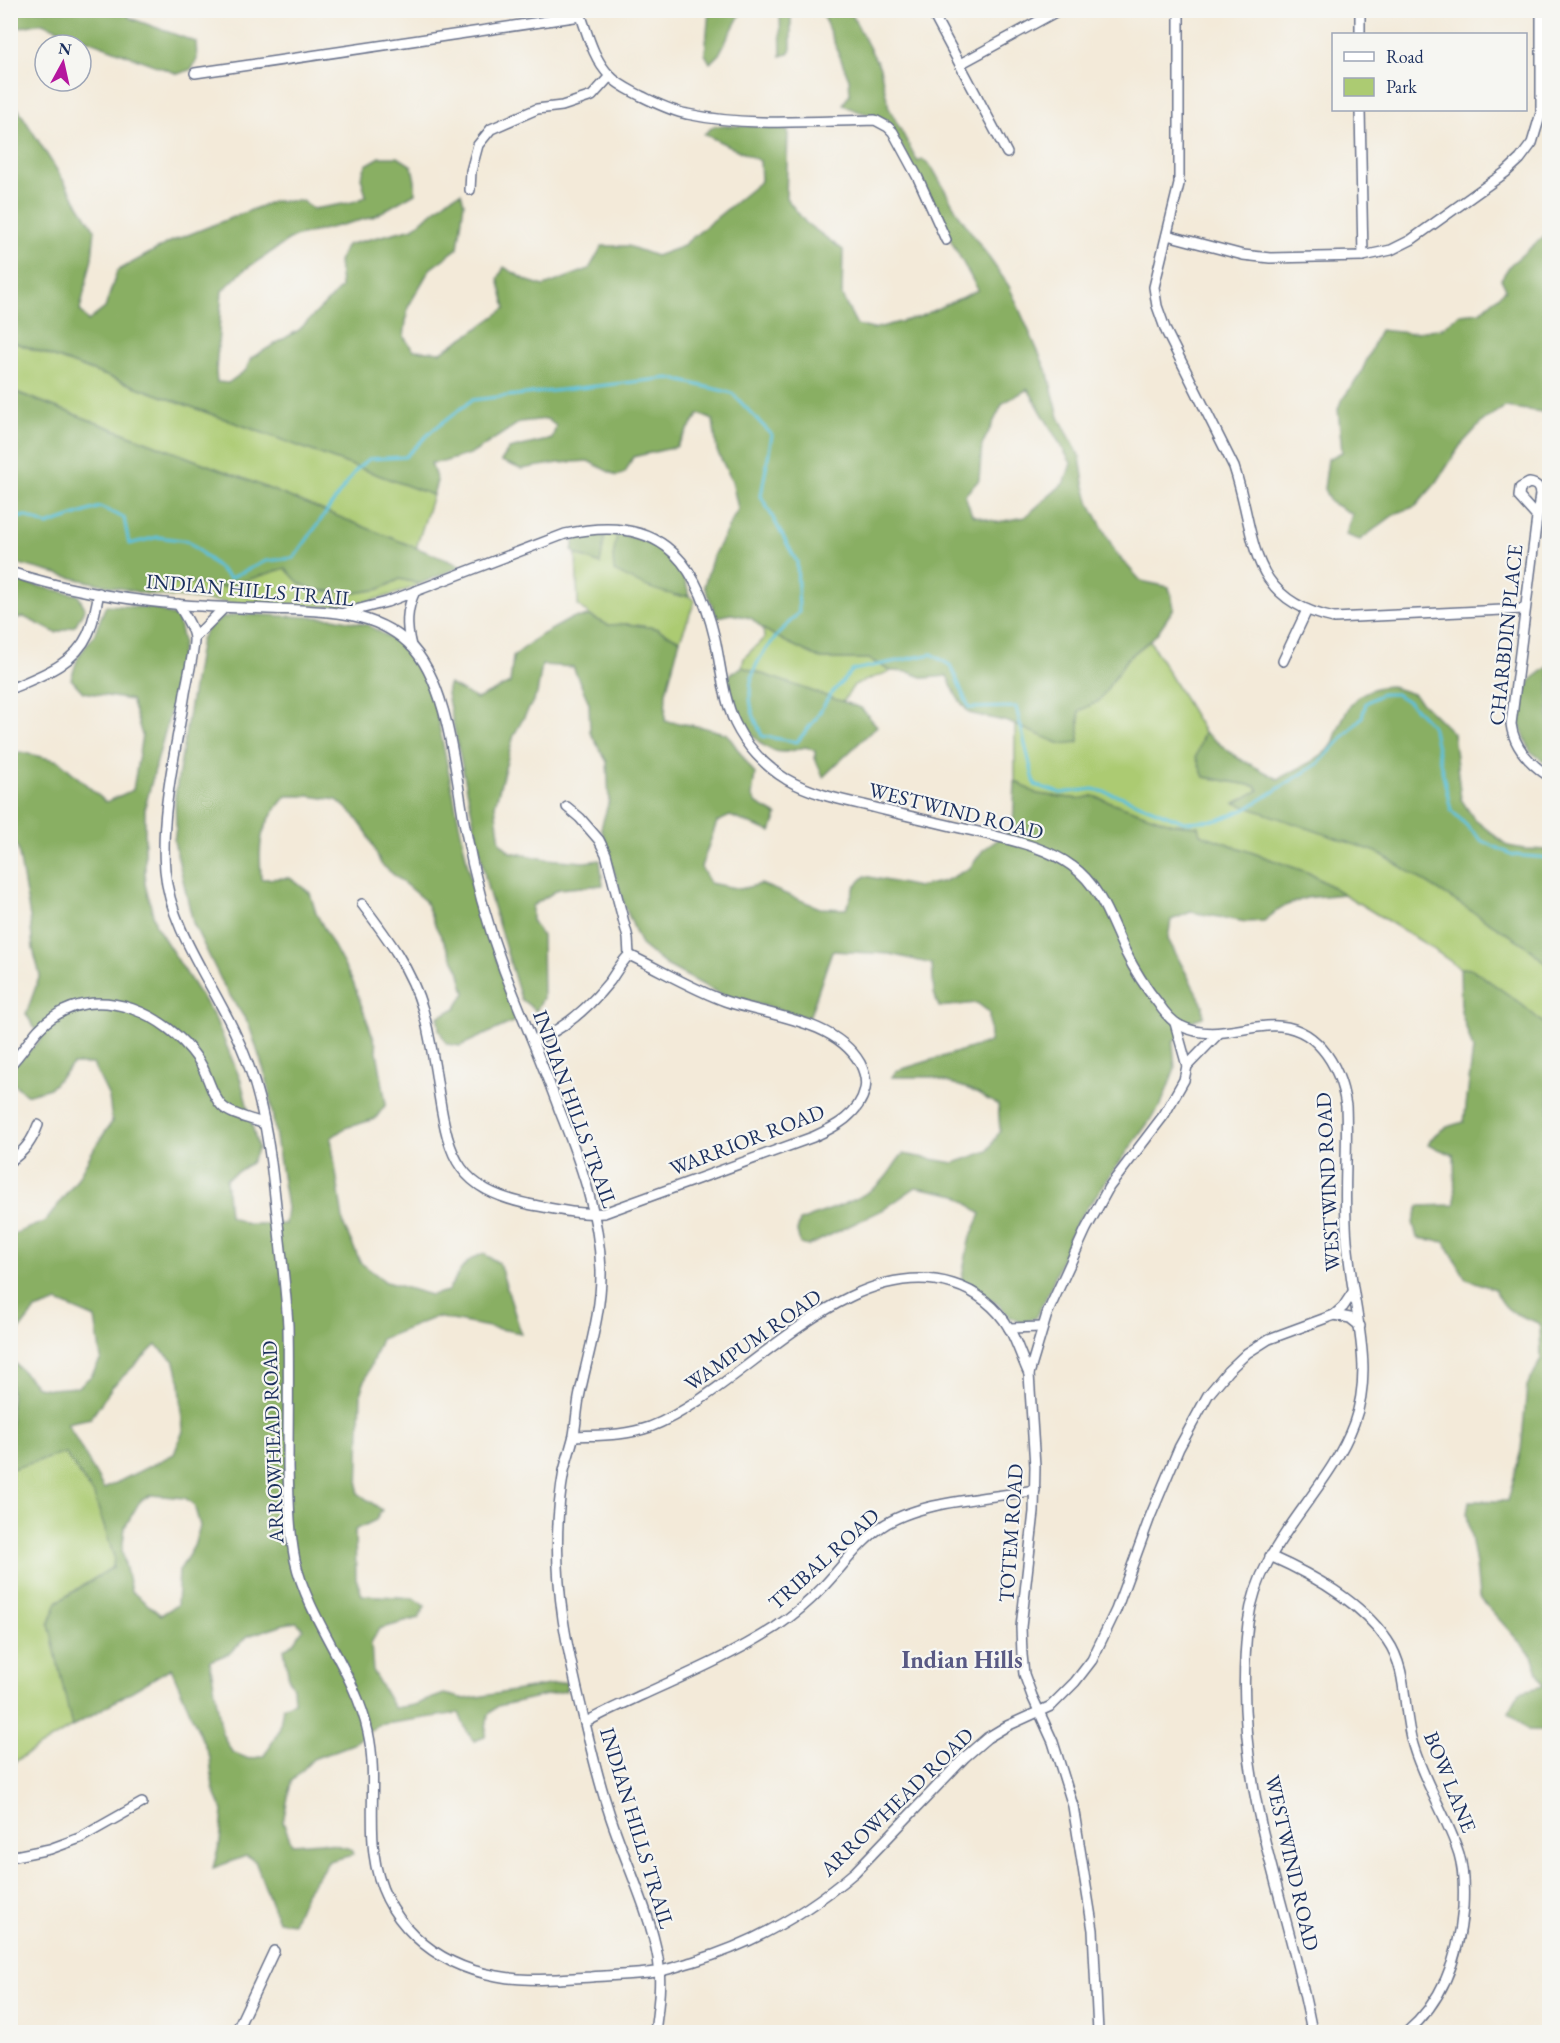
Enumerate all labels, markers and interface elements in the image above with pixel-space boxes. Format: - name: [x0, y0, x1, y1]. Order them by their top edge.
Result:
- north arrow: [33, 33, 93, 93]
- legend: [1332, 33, 1527, 111]
- text: N: [57, 37, 73, 60]
- text: Road: [1386, 45, 1425, 68]
- text: Park: [1386, 75, 1417, 98]
- street label: CHARBDIN PLACE: [1483, 543, 1528, 727]
- street label: INDIAN HILLS TRAIL: [145, 567, 356, 612]
- street label: WESTWIND ROAD: [866, 776, 1047, 845]
- street label: INDIAN HILLS TRAIL: [527, 1006, 624, 1212]
- street label: WESTWIND ROAD: [1309, 1092, 1346, 1272]
- street label: WARRIOR ROAD: [665, 1097, 828, 1182]
- street label: WAMPUM ROAD: [679, 1282, 826, 1397]
- street label: ARROWHEAD ROAD: [255, 1340, 290, 1545]
- street label: TOTEM ROAD: [992, 1463, 1029, 1603]
- street label: TRIBAL ROAD: [763, 1502, 885, 1616]
- district label: Indian Hills: [901, 1644, 1023, 1675]
- street label: ARROWHEAD ROAD: [813, 1721, 979, 1883]
- street label: INDIAN HILLS TRAIL: [594, 1724, 681, 1932]
- street label: BOW LANE: [1418, 1727, 1483, 1836]
- street label: WESTWIND ROAD: [1259, 1772, 1326, 1954]

